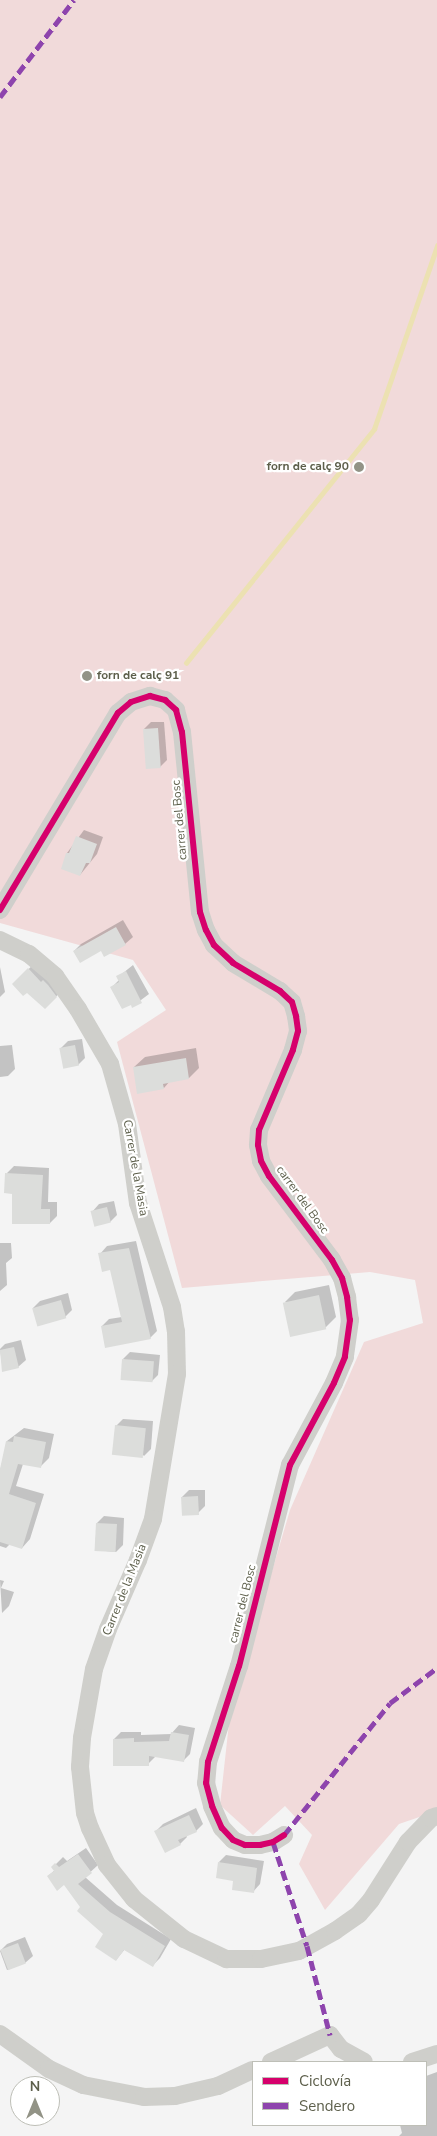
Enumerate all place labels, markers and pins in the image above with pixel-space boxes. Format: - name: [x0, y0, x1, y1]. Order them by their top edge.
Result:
- place label: forn de calç 90: [267, 460, 349, 474]
- marker: forn de calç 90: [353, 461, 365, 473]
- place label: forn de calç 91: [97, 669, 179, 683]
- marker: forn de calç 91: [81, 670, 93, 682]

